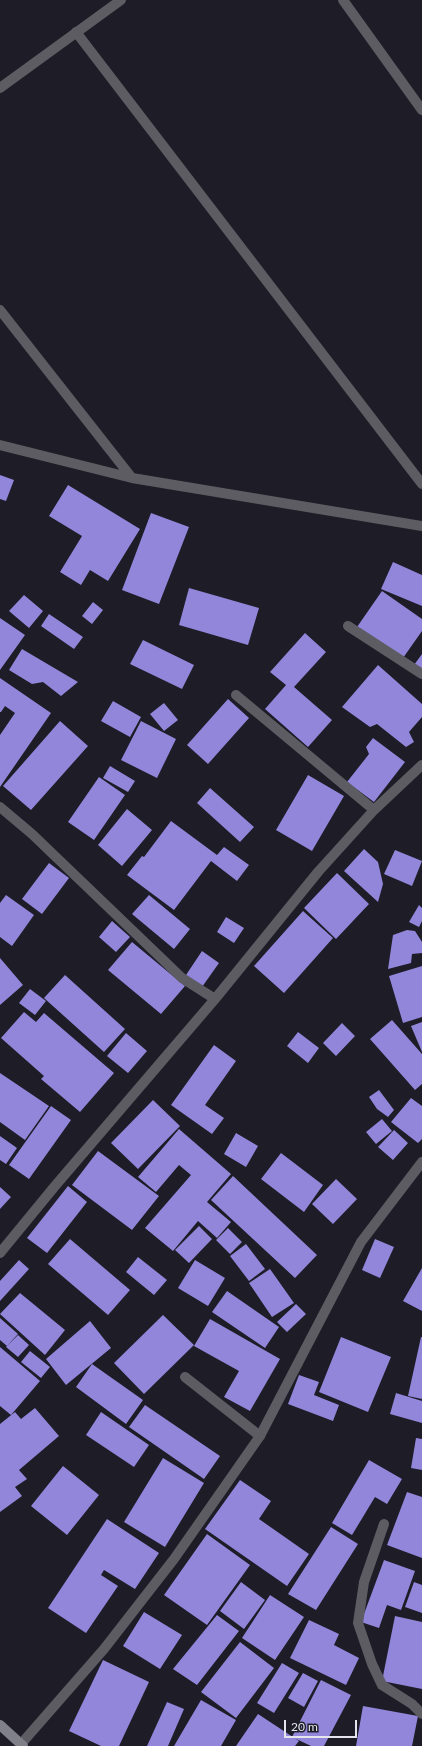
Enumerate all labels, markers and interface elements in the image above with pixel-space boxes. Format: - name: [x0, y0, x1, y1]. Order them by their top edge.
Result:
- scale bar: [286, 1712, 359, 1738]
- text: 20 m: [291, 1719, 318, 1734]

